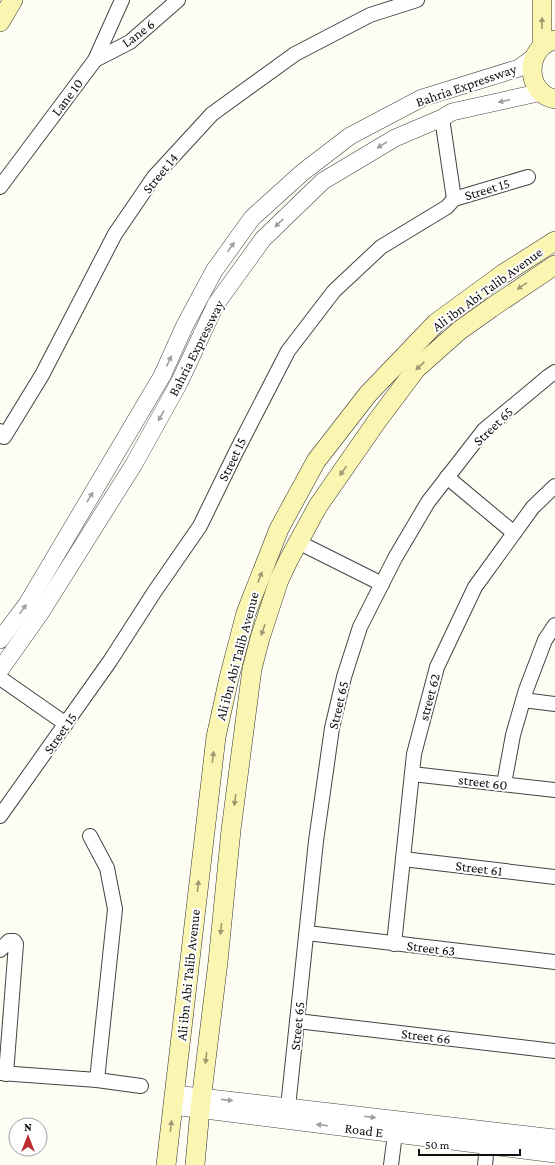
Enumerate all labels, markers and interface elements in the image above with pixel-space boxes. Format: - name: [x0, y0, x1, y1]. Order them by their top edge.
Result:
- street label: Lane 6: [118, 16, 158, 50]
- one-way arrow: [539, 16, 545, 29]
- street label: Bahria Expressway: [414, 60, 519, 110]
- street label: Lane 10: [48, 75, 86, 119]
- one-way arrow: [498, 98, 510, 104]
- one-way arrow: [377, 141, 387, 149]
- street label: Street 14: [139, 150, 181, 196]
- street label: Street 15: [462, 175, 512, 203]
- one-way arrow: [274, 219, 285, 228]
- one-way arrow: [227, 241, 235, 252]
- street label: Ali ibn Abi Talib Avenue: [429, 244, 545, 334]
- one-way arrow: [517, 282, 528, 290]
- street label: Bahria Expressway: [165, 297, 227, 399]
- one-way arrow: [166, 355, 172, 366]
- one-way arrow: [415, 361, 425, 371]
- street label: Street 65: [470, 403, 516, 449]
- one-way arrow: [157, 410, 164, 422]
- street label: Street 15: [215, 435, 249, 483]
- one-way arrow: [339, 465, 347, 476]
- one-way arrow: [87, 491, 94, 503]
- one-way arrow: [257, 572, 263, 583]
- street label: Ali ibn Abi Talib Avenue: [212, 590, 262, 722]
- one-way arrow: [19, 603, 27, 614]
- one-way arrow: [259, 625, 265, 637]
- street label: street 62: [415, 671, 443, 722]
- street label: Street 65: [325, 679, 351, 731]
- street label: Street 15: [40, 709, 80, 757]
- one-way arrow: [210, 751, 216, 763]
- street label: street 60: [458, 771, 509, 793]
- one-way arrow: [232, 794, 238, 806]
- street label: Street 61: [455, 857, 504, 879]
- one-way arrow: [195, 880, 201, 892]
- street label: Ali ibn Abi Talib Avenue: [173, 908, 203, 1042]
- one-way arrow: [218, 923, 224, 935]
- street label: Street 63: [406, 937, 456, 959]
- street label: Street 65: [286, 1001, 308, 1051]
- street label: Street 66: [400, 1025, 452, 1047]
- one-way arrow: [203, 1052, 209, 1064]
- one-way arrow: [221, 1097, 233, 1103]
- one-way arrow: [364, 1113, 376, 1120]
- north arrow: [8, 1117, 48, 1157]
- one-way arrow: [168, 1120, 174, 1132]
- street label: Road E: [344, 1120, 385, 1140]
- text: N: [24, 1121, 32, 1133]
- one-way arrow: [316, 1122, 328, 1128]
- scale bar: [419, 1131, 520, 1157]
- text: 50 m: [425, 1138, 450, 1152]

